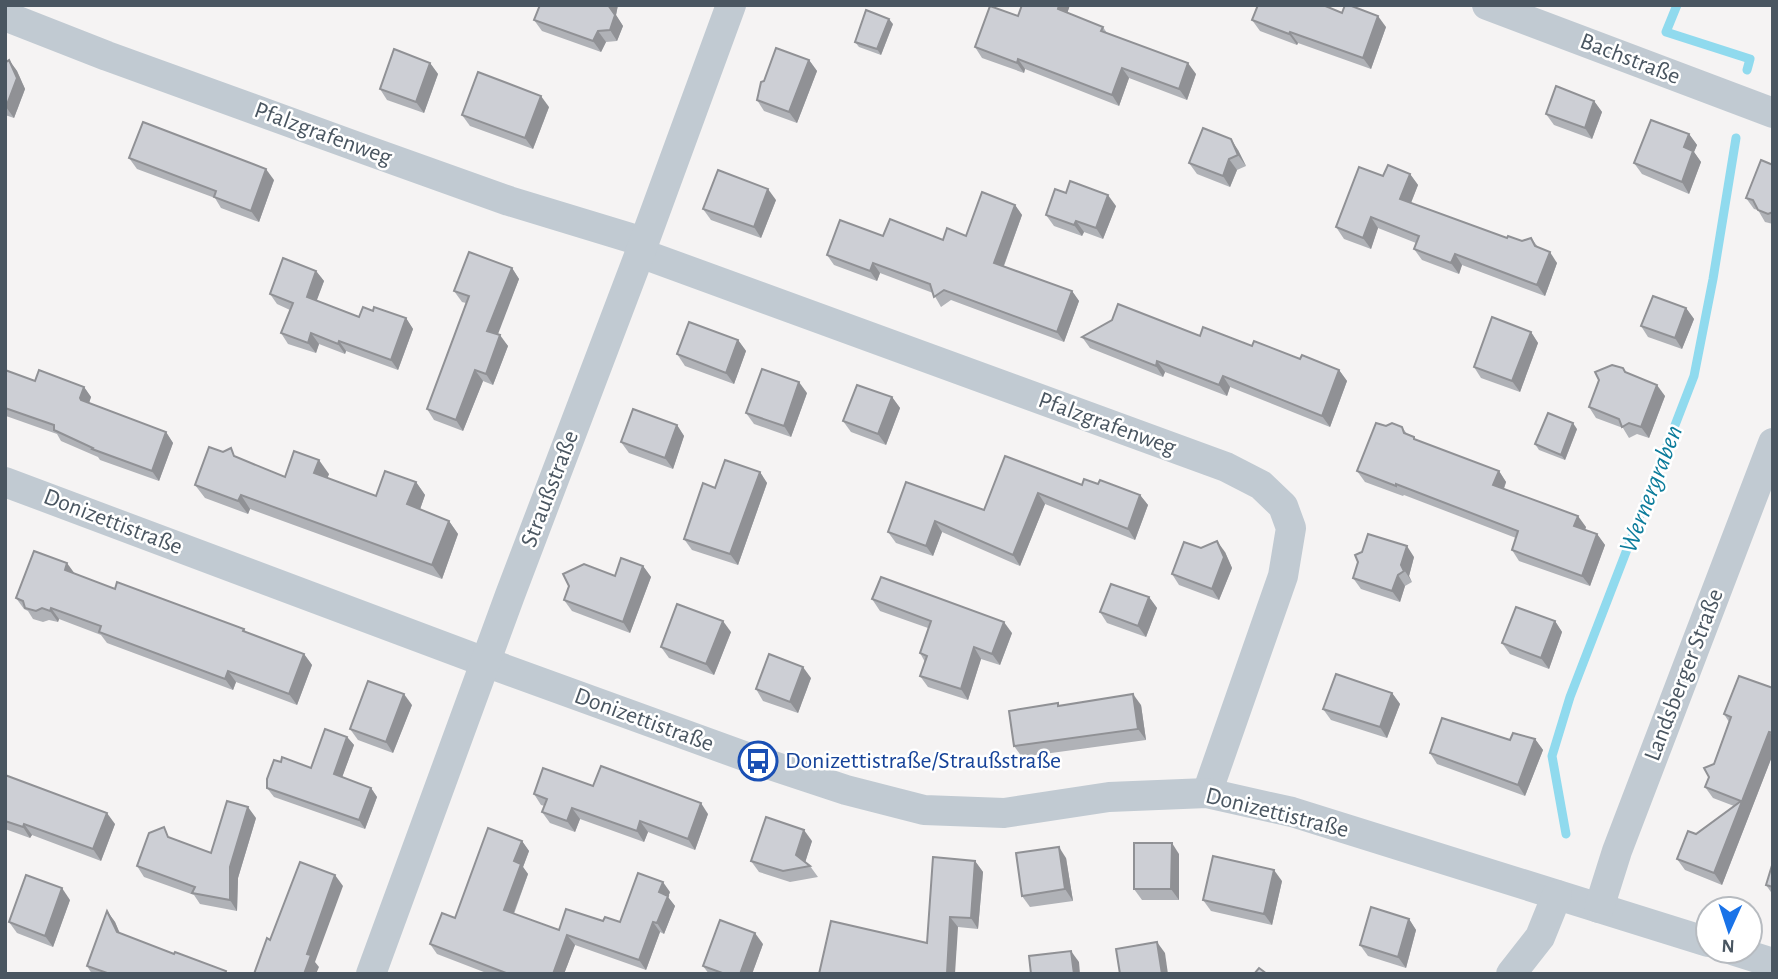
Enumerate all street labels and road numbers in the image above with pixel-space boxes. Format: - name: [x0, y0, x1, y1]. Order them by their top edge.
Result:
- street label: Bachstraße: [1577, 29, 1683, 89]
- street label: Pfalzgrafenweg: [251, 98, 395, 170]
- street label: Pfalzgrafenweg: [1035, 388, 1179, 460]
- street label: Straußstraße: [517, 427, 583, 551]
- street label: Donizettistraße: [40, 485, 186, 559]
- street label: Landsberger Straße: [1640, 586, 1728, 764]
- street label: Donizettistraße: [571, 684, 717, 756]
- street label: Donizettistraße: [1203, 784, 1351, 842]

